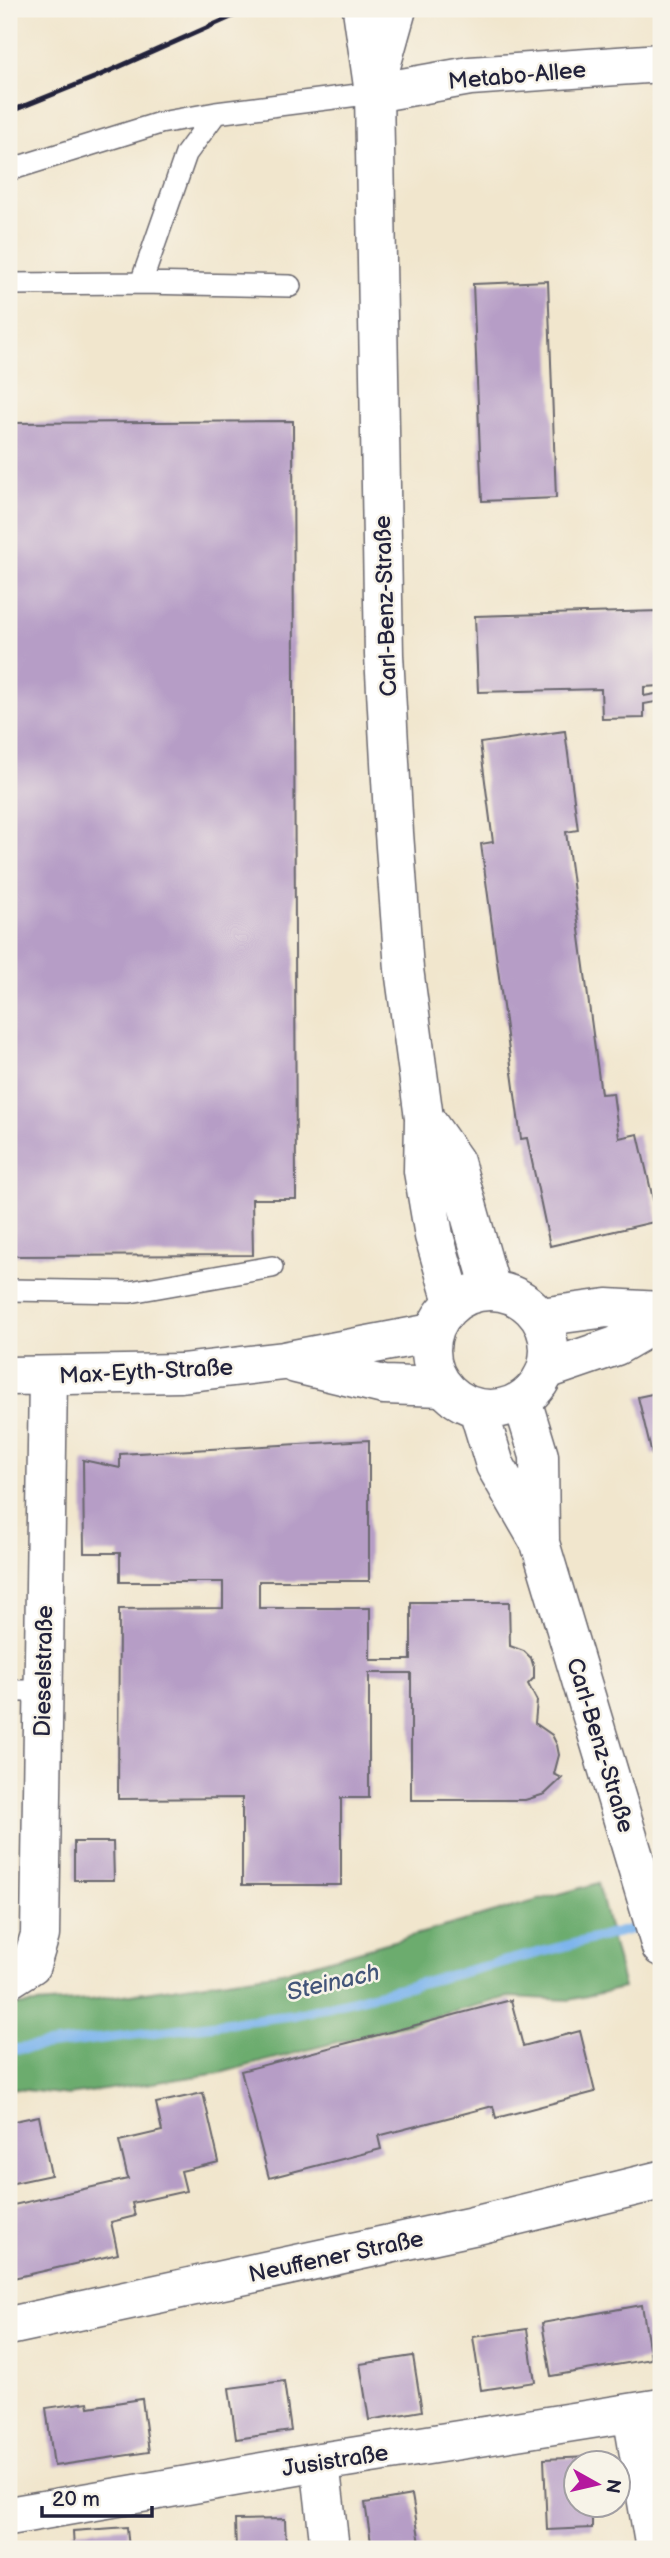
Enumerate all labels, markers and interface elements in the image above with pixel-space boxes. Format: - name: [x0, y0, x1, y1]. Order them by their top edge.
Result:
- street label: Metabo-Allee: [447, 56, 587, 96]
- street label: Carl-Benz-Straße: [369, 515, 403, 697]
- street label: Max-Eyth-Straße: [58, 1353, 234, 1391]
- street label: Dieselstraße: [29, 1605, 59, 1737]
- street label: Carl-Benz-Straße: [560, 1655, 640, 1836]
- water label: Steinach: [284, 1958, 382, 2007]
- street label: Neuffener Straße: [246, 2225, 426, 2289]
- street label: Jusistraße: [280, 2439, 390, 2483]
- north arrow: [562, 2450, 632, 2520]
- scale bar: [42, 2474, 152, 2518]
- text: N: [600, 2477, 625, 2495]
- text: 20 m: [52, 2487, 100, 2512]

